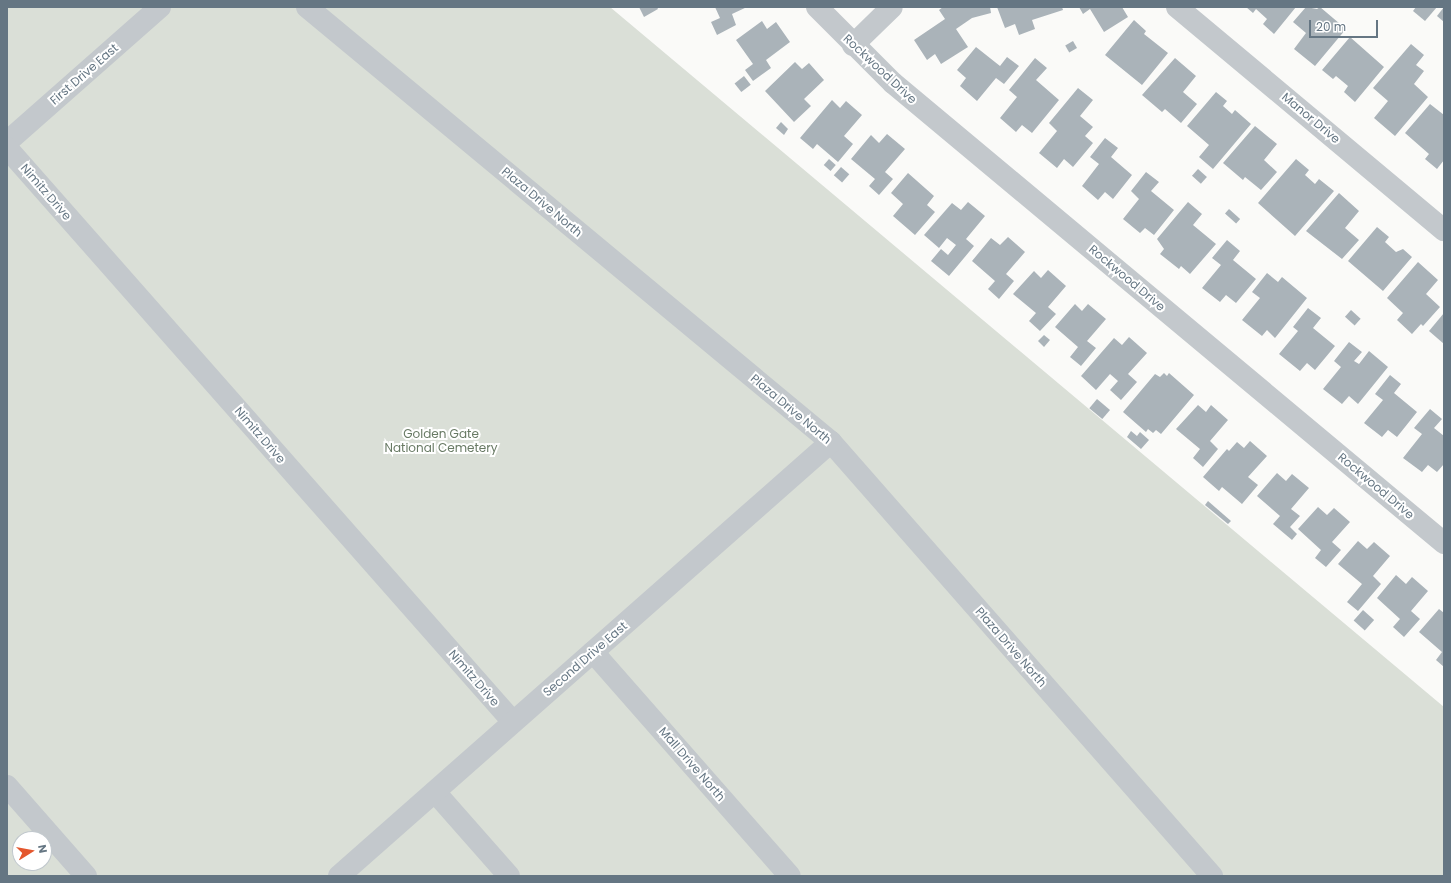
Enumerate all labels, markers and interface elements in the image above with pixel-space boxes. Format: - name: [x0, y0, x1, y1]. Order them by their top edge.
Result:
- scale bar: [1311, 12, 1380, 38]
- text: 20 m: [1316, 18, 1346, 35]
- street label: Rockwood Drive: [840, 31, 920, 107]
- street label: First Drive East: [47, 41, 121, 107]
- street label: Manor Drive: [1279, 89, 1343, 147]
- street label: Nimitz Drive: [18, 161, 74, 223]
- street label: Plaza Drive North: [499, 164, 585, 240]
- street label: Rockwood Drive: [1086, 242, 1168, 314]
- street label: Plaza Drive North: [748, 371, 834, 447]
- street label: Nimitz Drive: [232, 404, 288, 466]
- park label: Golden Gate National Cemetery: [384, 427, 498, 455]
- street label: Rockwood Drive: [1335, 450, 1417, 522]
- street label: Plaza Drive North: [973, 604, 1049, 690]
- street label: Second Drive East: [540, 619, 630, 699]
- street label: Nimitz Drive: [446, 647, 502, 709]
- street label: Mall Drive North: [656, 724, 728, 804]
- north arrow: [12, 831, 52, 871]
- text: N: [34, 843, 51, 854]

